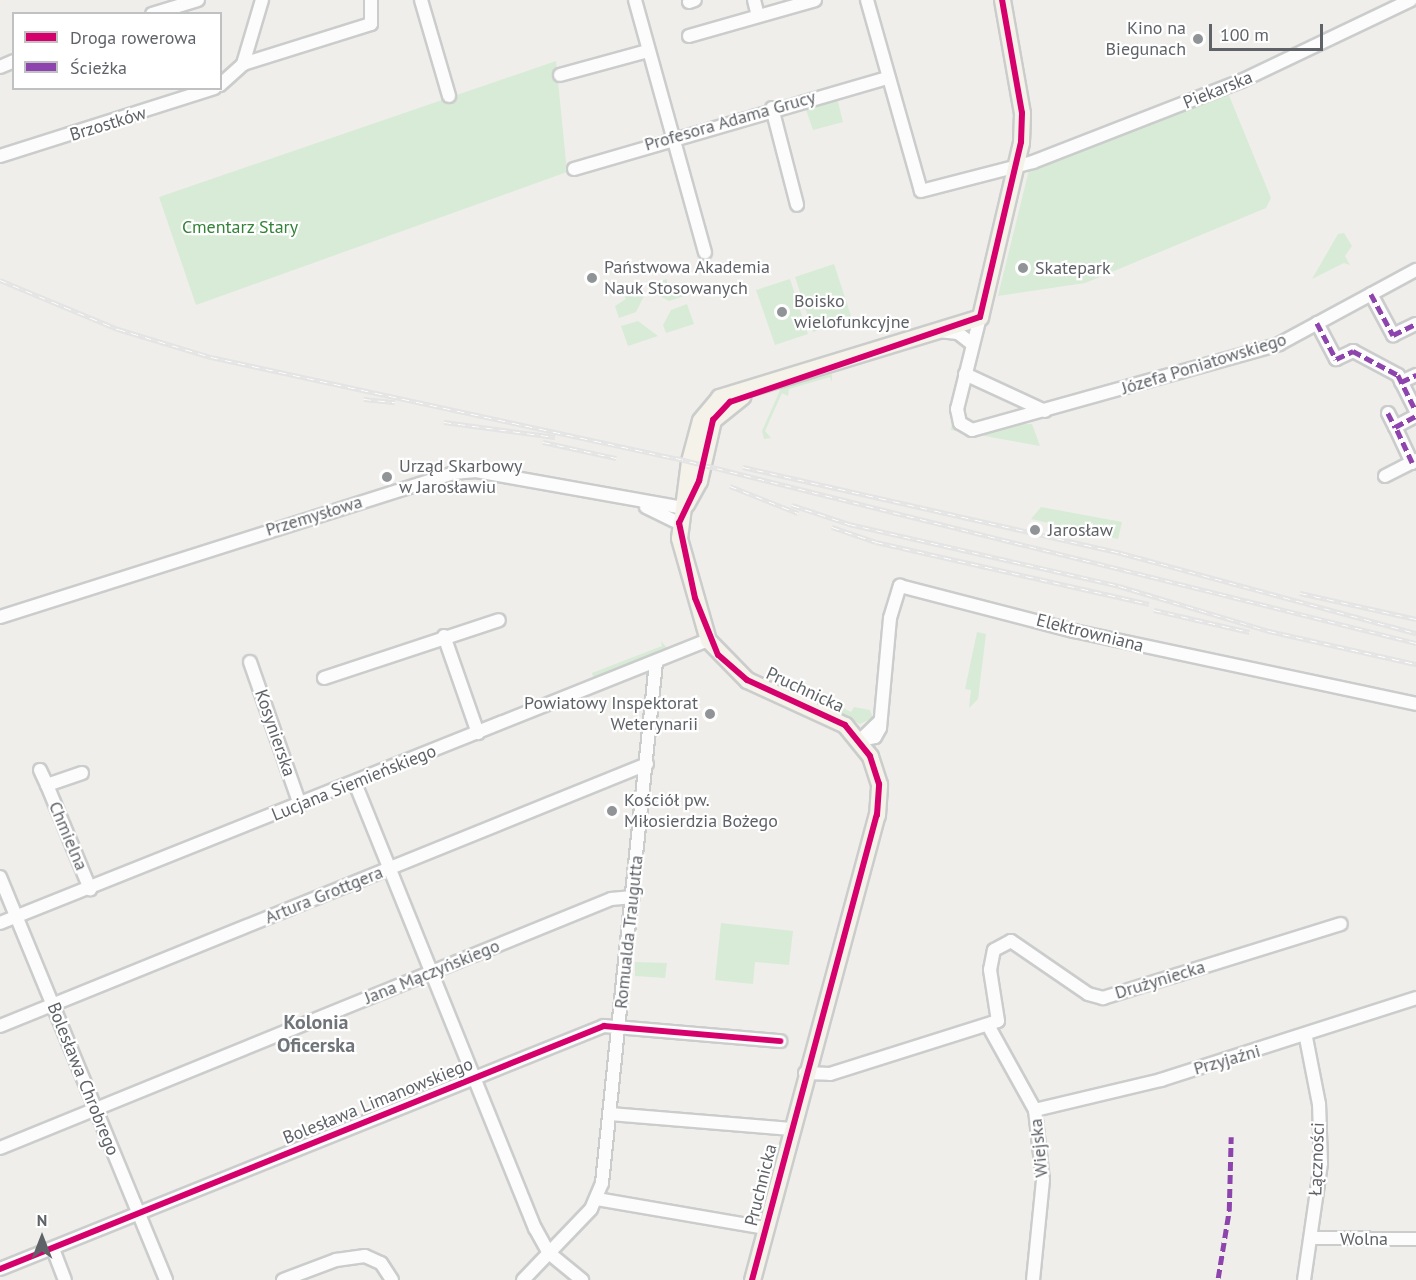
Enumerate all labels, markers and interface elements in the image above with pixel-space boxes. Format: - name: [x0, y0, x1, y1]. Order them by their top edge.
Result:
- legend: [12, 12, 222, 90]
- scale bar: [1212, 12, 1326, 50]
- place label: Kino na Biegunach: [1106, 18, 1186, 60]
- text: 100 m: [1220, 23, 1269, 46]
- text: Droga rowerowa: [70, 26, 196, 49]
- marker: Kino na Biegunach: [1191, 32, 1205, 46]
- text: Ścieżka: [70, 56, 127, 79]
- street label: Piekarska: [1180, 66, 1256, 114]
- street label: Profesora Adama Grucy: [642, 86, 818, 156]
- street label: Brzostków: [67, 102, 149, 146]
- park label: Cmentarz Stary: [182, 216, 298, 238]
- place label: Państwowa Akademia Nauk Stosowanych: [604, 257, 771, 300]
- place label: Skatepark: [1035, 257, 1111, 279]
- marker: Skatepark: [1016, 261, 1030, 275]
- marker: Państwowa Akademia Nauk Stosowanych: [585, 271, 599, 285]
- place label: Boisko wielofunkcyjne: [794, 291, 910, 334]
- marker: Boisko wielofunkcyjne: [775, 305, 789, 319]
- street label: Józefa Poniatowskiego: [1119, 329, 1289, 399]
- place label: Urząd Skarbowy w Jarosławiu: [399, 456, 522, 498]
- marker: Urząd Skarbowy w Jarosławiu: [380, 470, 394, 484]
- street label: Przemysłowa: [263, 491, 365, 541]
- place label: Jarosław: [1048, 519, 1113, 541]
- marker: Jarosław: [1026, 521, 1044, 539]
- street label: Elektrowniana: [1034, 609, 1146, 657]
- street label: Pruchnicka: [763, 663, 847, 717]
- street label: Kosynierska: [250, 687, 300, 779]
- place label: Powiatowy Inspektorat Weterynarii: [523, 693, 698, 736]
- marker: Powiatowy Inspektorat Weterynarii: [703, 707, 717, 721]
- street label: Lucjana Siemieńskiego: [269, 740, 439, 826]
- place label: Kościół pw. Miłosierdzia Bożego: [624, 790, 778, 832]
- street label: Chmielna: [44, 798, 92, 874]
- marker: Kościół pw. Miłosierdzia Bożego: [605, 804, 619, 818]
- street label: Romualda Traugutta: [610, 854, 648, 1010]
- street label: Artura Grottgera: [262, 861, 386, 929]
- street label: Jana Mączyńskiego: [361, 935, 503, 1009]
- street label: Drużyniecka: [1112, 956, 1208, 1004]
- street label: Bolesława Chrobrego: [42, 999, 124, 1159]
- district label: Kolonia Oficerska: [277, 1011, 355, 1058]
- street label: Przyjaźni: [1191, 1040, 1263, 1080]
- street label: Bolesława Limanowskiego: [280, 1053, 476, 1149]
- street label: Wiejska: [1025, 1118, 1053, 1178]
- street label: Łączności: [1305, 1122, 1329, 1196]
- street label: Pruchnicka: [740, 1142, 782, 1228]
- north arrow: [12, 1208, 72, 1268]
- text: N: [37, 1210, 47, 1230]
- street label: Wolna: [1340, 1228, 1388, 1250]

